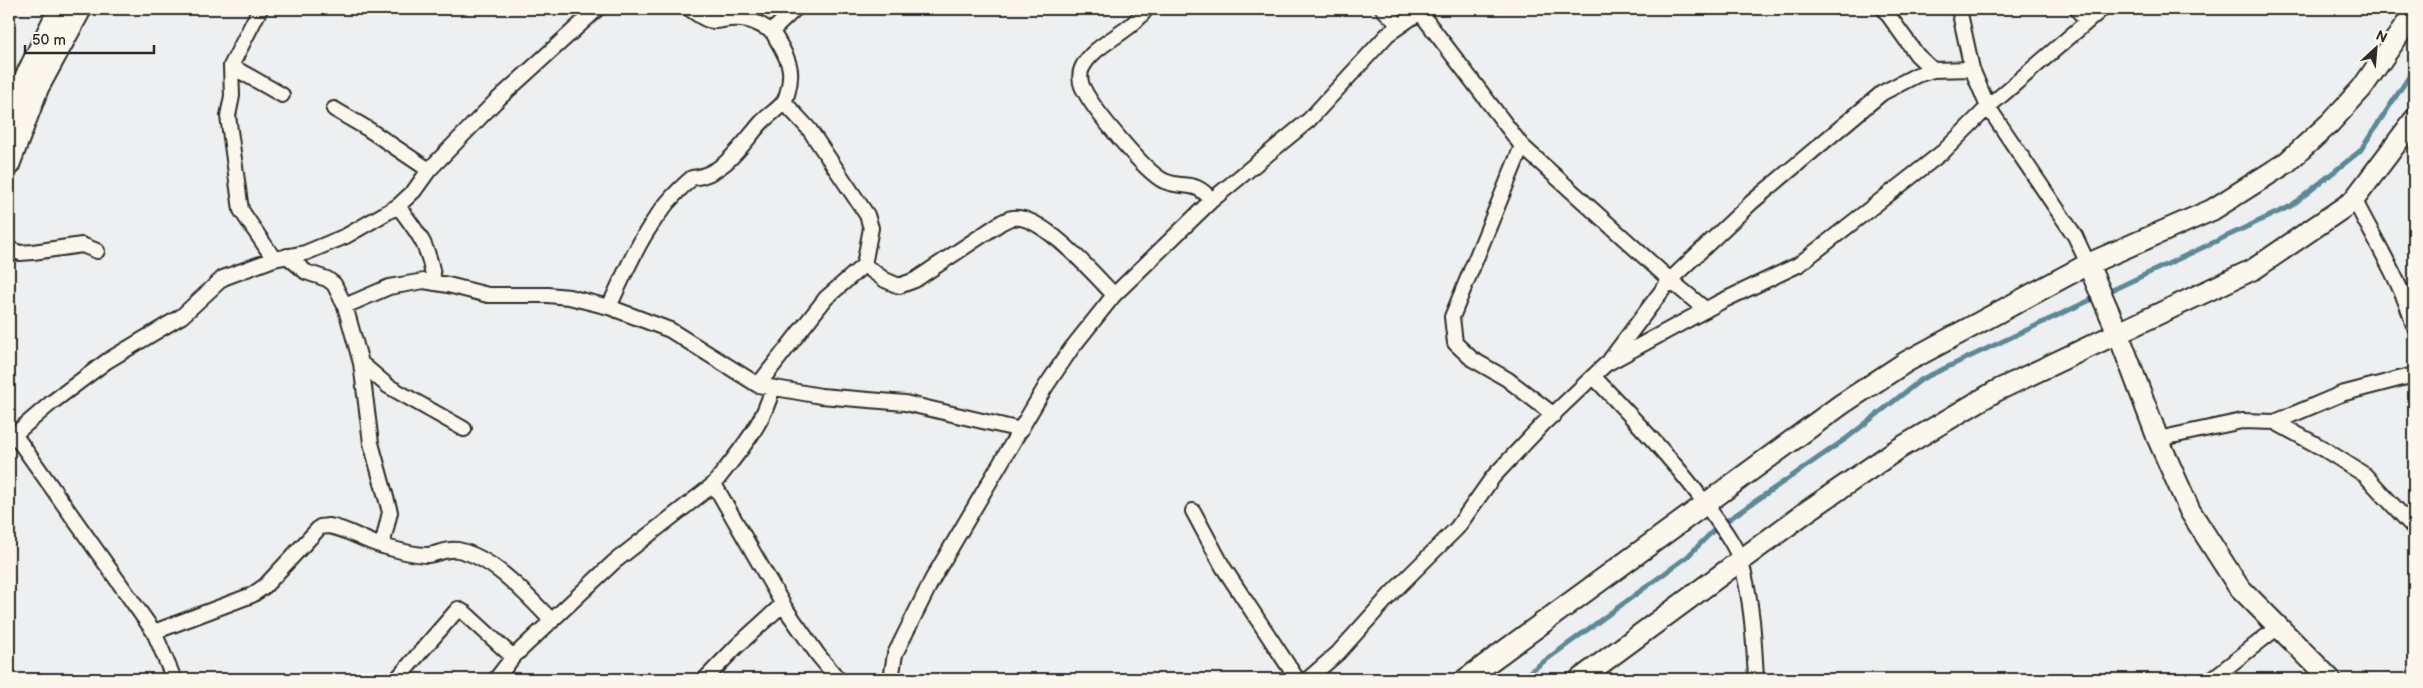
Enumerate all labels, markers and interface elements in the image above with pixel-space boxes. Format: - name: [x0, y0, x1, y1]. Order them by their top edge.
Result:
- scale bar: [25, 22, 154, 54]
- north arrow: [2350, 22, 2400, 72]
- text: N: [2373, 27, 2390, 47]
- text: 50 m: [32, 31, 66, 50]

